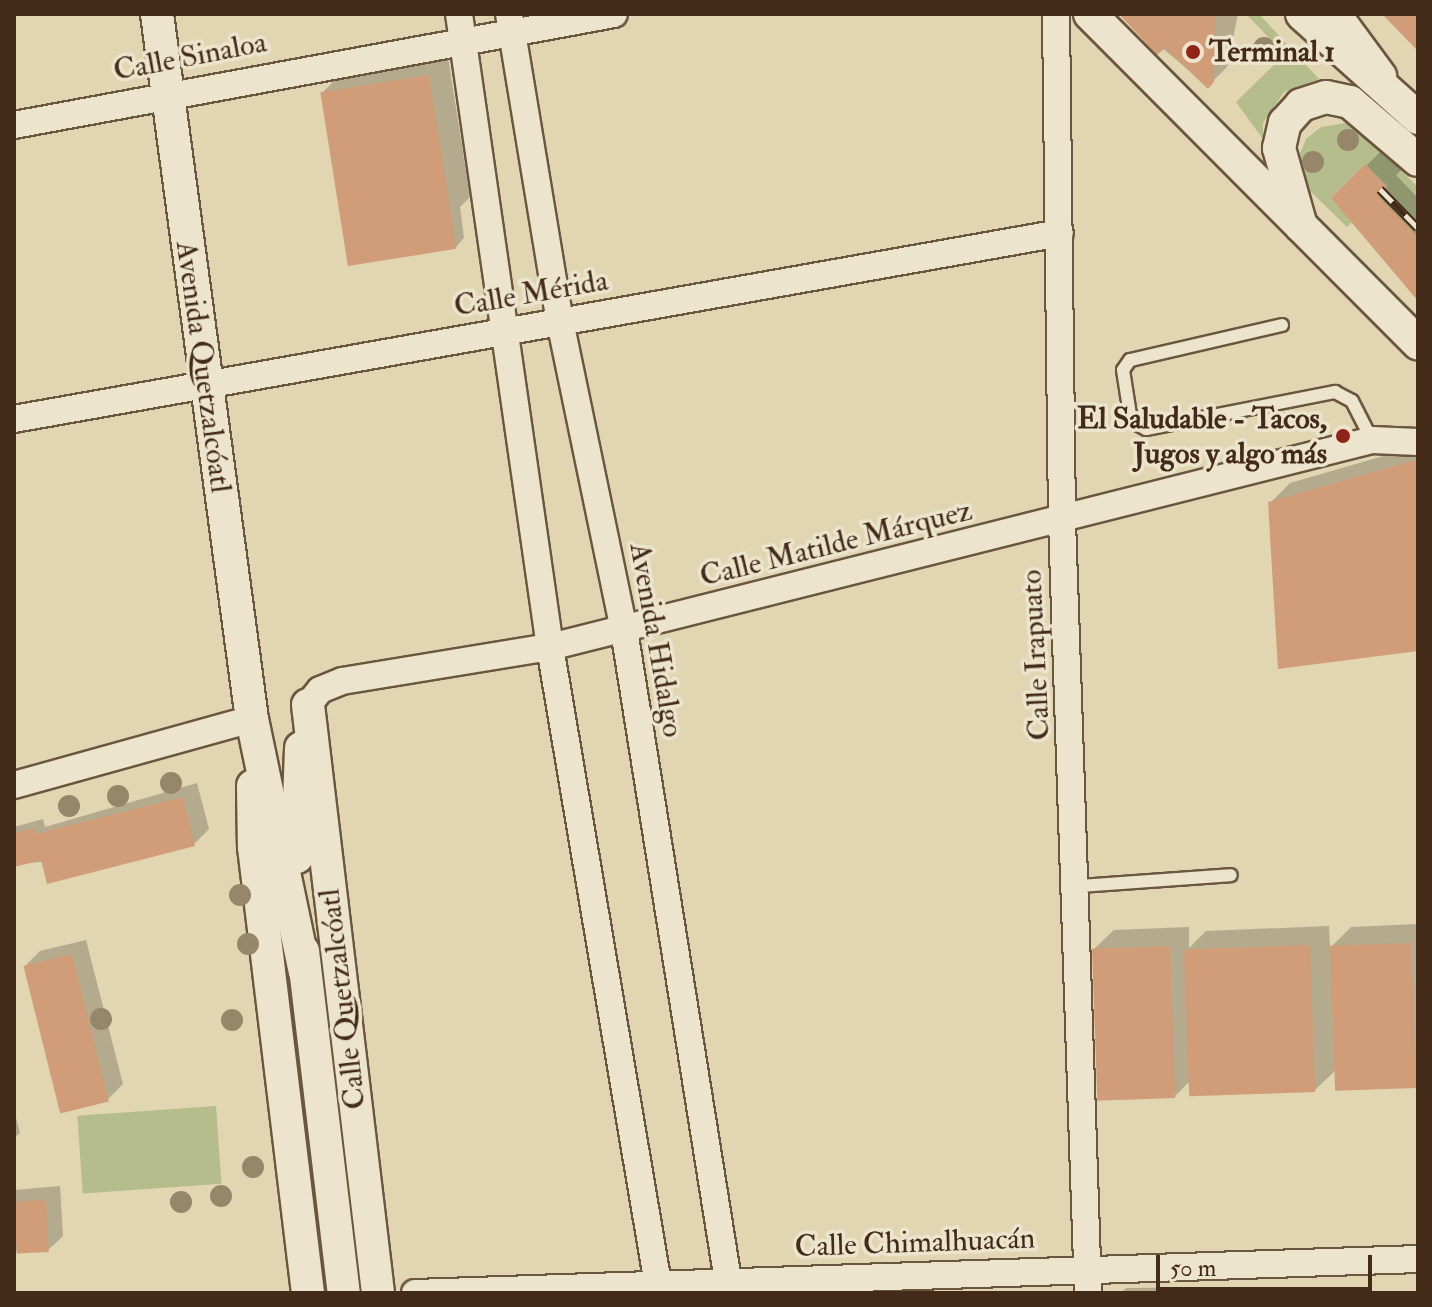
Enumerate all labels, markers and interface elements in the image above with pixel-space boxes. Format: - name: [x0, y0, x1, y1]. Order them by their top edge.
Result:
- street label: Calle Sinaloa: [111, 25, 269, 89]
- place label: Terminal 1: [1209, 34, 1335, 70]
- marker: Terminal 1: [1184, 43, 1202, 61]
- street label: Avenida Quetzalcóatl: [168, 239, 238, 495]
- street label: Calle Mérida: [451, 263, 611, 325]
- place label: El Saludable - Tacos, Jugos y algo más: [1077, 401, 1327, 472]
- marker: El Saludable - Tacos, Jugos y algo más: [1334, 427, 1352, 445]
- street label: Calle Matilde Márquez: [696, 493, 976, 595]
- street label: Avenida Hidalgo: [621, 540, 691, 740]
- street label: Calle Irapuato: [1014, 569, 1058, 741]
- street label: Calle Quetzalcóatl: [312, 887, 374, 1111]
- street label: Calle Chimalhuacán: [794, 1221, 1036, 1265]
- scale bar: [1160, 1239, 1376, 1289]
- text: 50 m: [1170, 1253, 1216, 1284]

